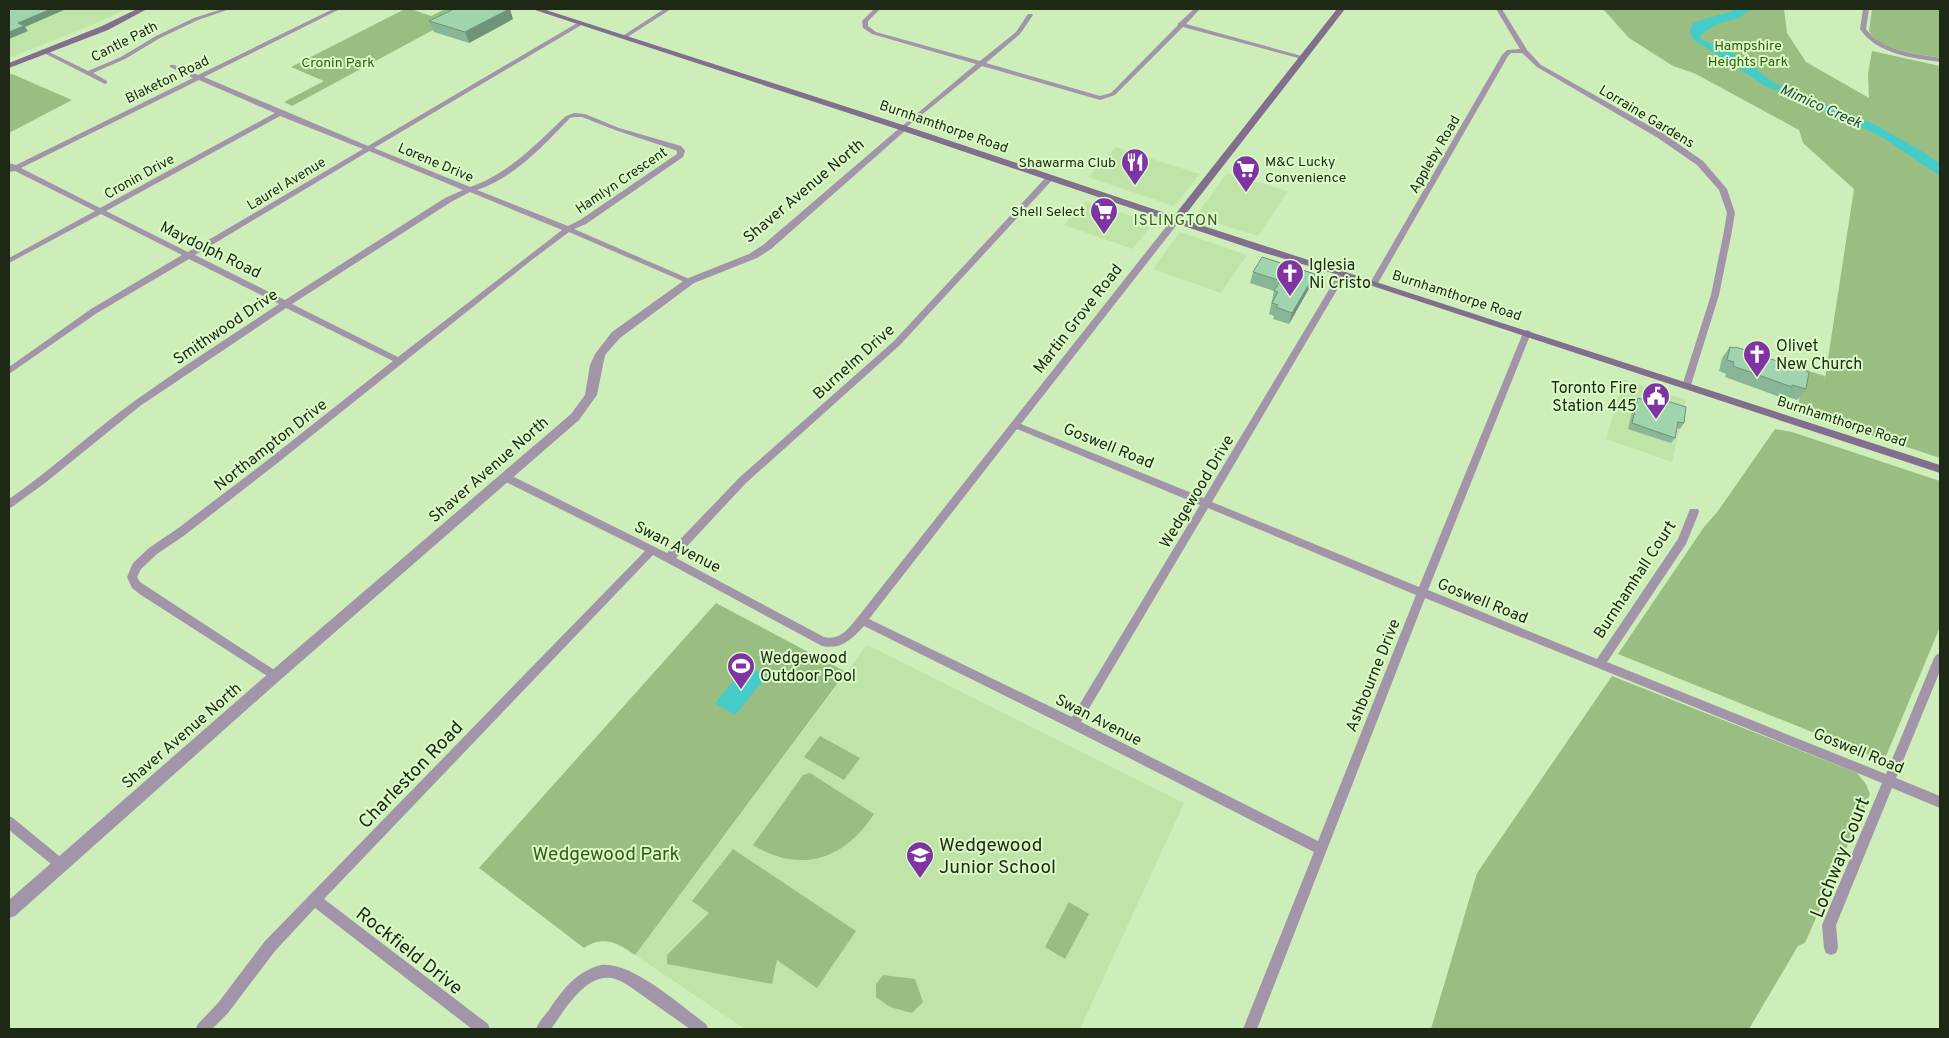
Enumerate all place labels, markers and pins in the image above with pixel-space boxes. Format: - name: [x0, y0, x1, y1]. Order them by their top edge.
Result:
- restaurant icon: Shawarma Club: [1120, 147, 1150, 186]
- supermarket icon: M&C Lucky Convenience: [1231, 154, 1261, 193]
- place label: M&C Lucky Convenience: [1265, 154, 1346, 187]
- place label: Shawarma Club: [1019, 155, 1116, 172]
- supermarket icon: Shell Select: [1089, 196, 1119, 235]
- place label: Shell Select: [1011, 204, 1085, 221]
- place label: Iglesia Ni Cristo: [1309, 256, 1371, 294]
- church icon: Iglesia Ni Cristo: [1275, 258, 1305, 297]
- place label: Olivet New Church: [1776, 337, 1862, 375]
- church icon: Olivet New Church: [1742, 339, 1772, 378]
- place label: Toronto Fire Station 445: [1551, 379, 1637, 417]
- public building icon: Toronto Fire Station 445: [1641, 381, 1671, 420]
- place label: Wedgewood Outdoor Pool: [760, 649, 856, 687]
- sports icon: Wedgewood Outdoor Pool: [726, 651, 756, 690]
- place label: Wedgewood Junior School: [939, 834, 1056, 880]
- school or university icon: Wedgewood Junior School: [905, 840, 935, 879]

